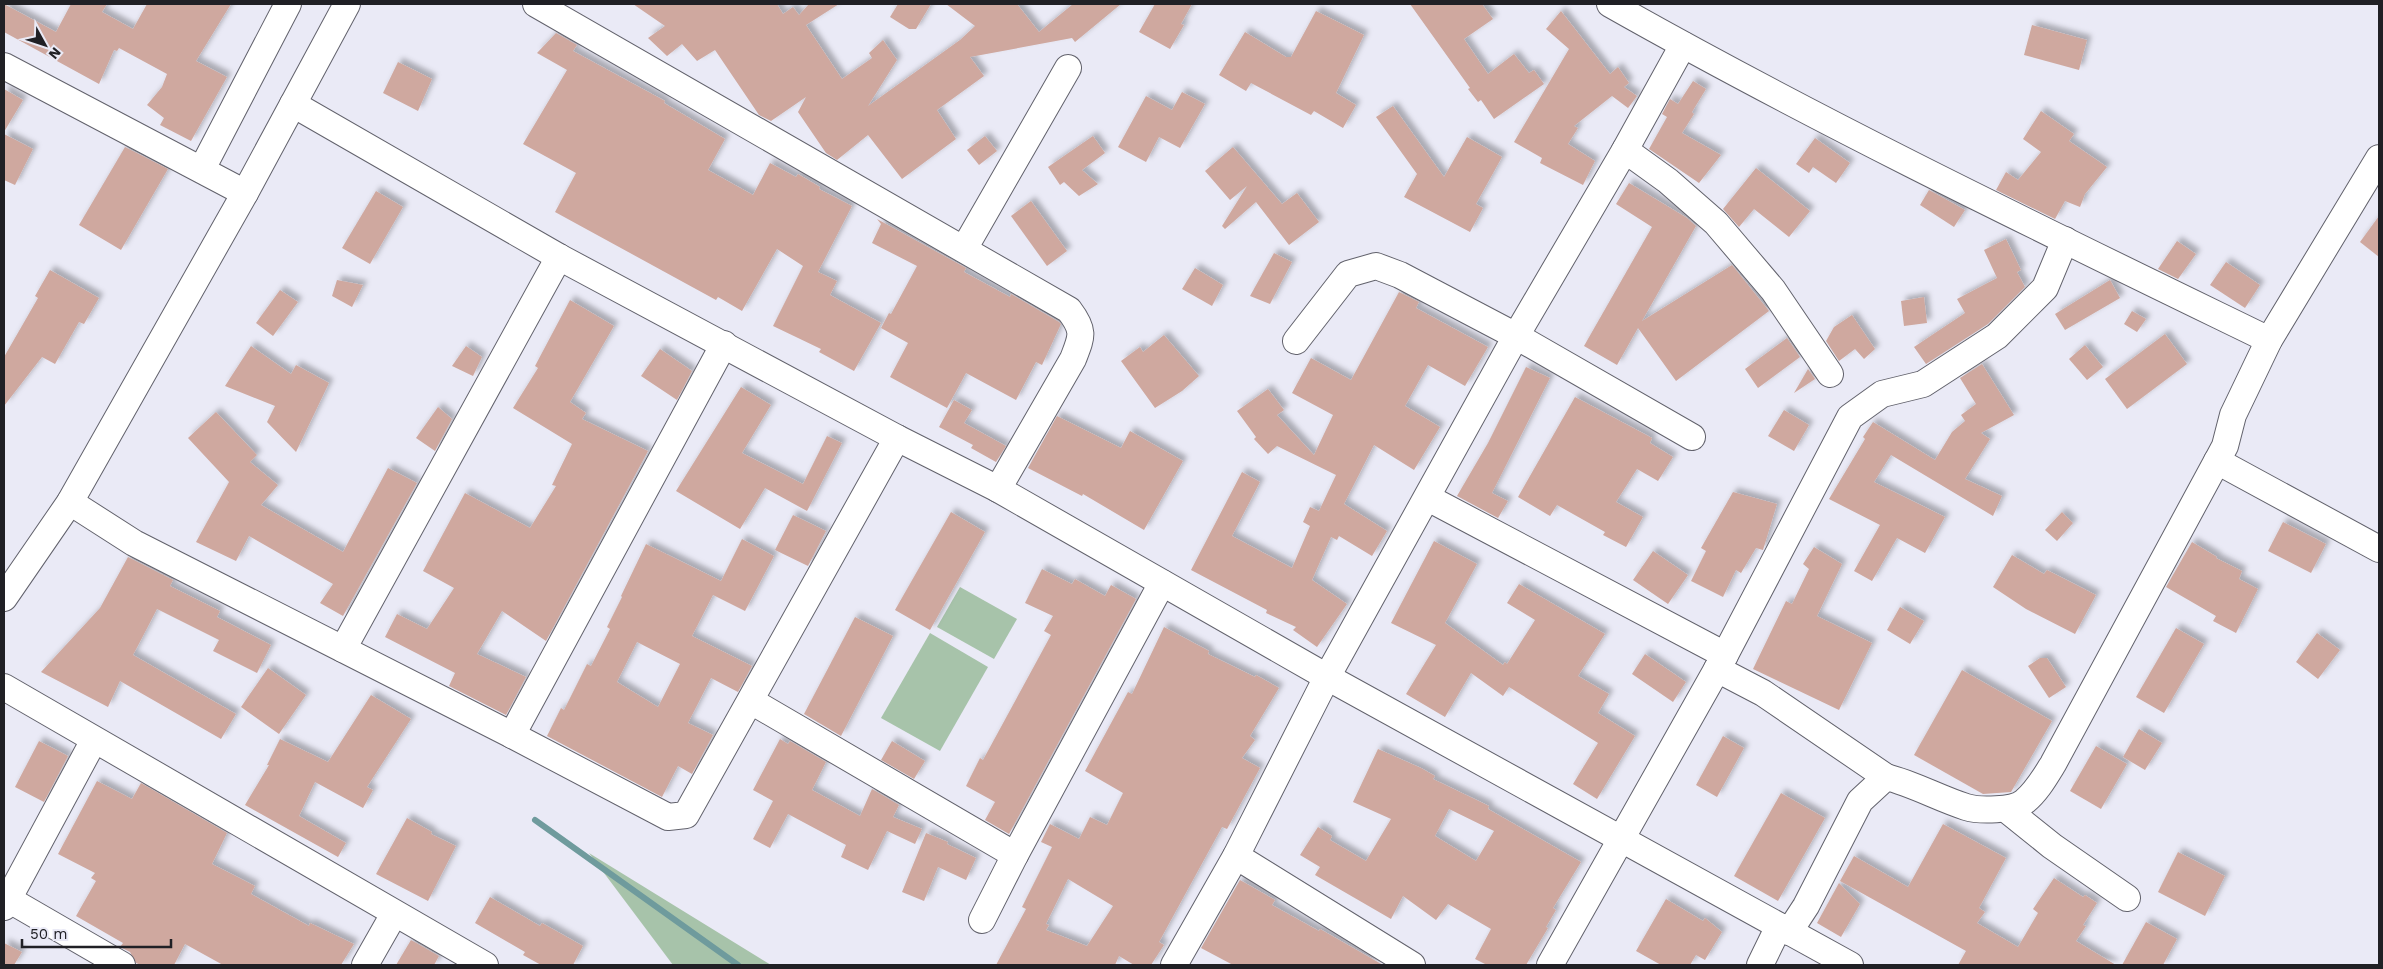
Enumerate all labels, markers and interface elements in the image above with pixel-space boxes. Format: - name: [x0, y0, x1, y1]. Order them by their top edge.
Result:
- north arrow: [20, 20, 70, 70]
- text: N: [45, 44, 64, 62]
- scale bar: [22, 916, 171, 948]
- text: 50 m: [30, 925, 67, 943]

